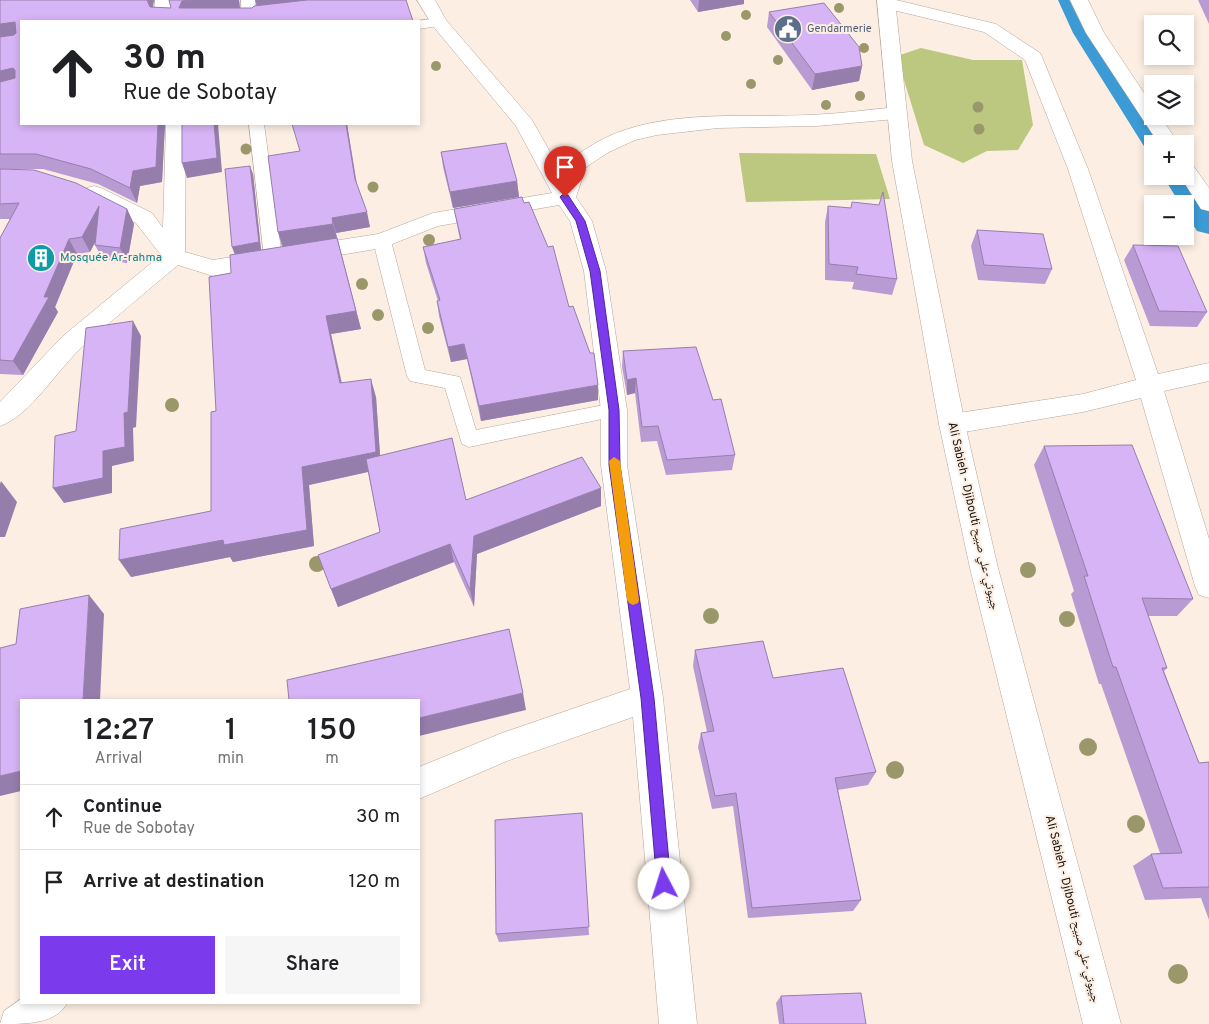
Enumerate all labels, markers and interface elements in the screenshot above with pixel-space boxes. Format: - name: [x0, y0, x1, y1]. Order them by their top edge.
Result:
- public building icon: Gendarmerie: [773, 14, 803, 44]
- map controls: [1144, 15, 1194, 245]
- button: search: [1144, 15, 1194, 65]
- place label: Gendarmerie: [807, 22, 872, 36]
- text: 30 m: [123, 37, 206, 81]
- icon: ahead: [40, 40, 105, 105]
- button: layers: [1144, 75, 1194, 125]
- text: Rue de Sobotay: [123, 80, 277, 107]
- button: +: [1144, 135, 1194, 185]
- pin: [544, 146, 586, 197]
- icon: arrive: [551, 153, 579, 181]
- button: −: [1144, 195, 1194, 245]
- building icon: Mosquée Ar-rahma: [26, 243, 56, 273]
- place label: Mosquée Ar-rahma: [60, 250, 162, 266]
- street label: Ali Sabieh - Djibouti جيبوتي-علي صبيح: [943, 420, 1003, 612]
- text: 12:27: [83, 713, 154, 750]
- text: 1: [225, 713, 237, 750]
- text: 150: [307, 713, 357, 750]
- text: Arrival: [95, 749, 143, 769]
- text: min: [217, 749, 244, 769]
- text: m: [325, 749, 339, 769]
- text: Continue: [83, 795, 162, 819]
- icon: ahead: [40, 803, 68, 831]
- text: 30 m: [356, 805, 400, 829]
- street label: Ali Sabieh - Djibouti جيبوتي-علي صبيح: [1040, 814, 1103, 1005]
- text: Rue de Sobotay: [83, 819, 195, 839]
- position arrow: [637, 857, 689, 909]
- icon: arrive: [40, 868, 68, 896]
- text: Arrive at destination: [83, 870, 264, 894]
- text: 120 m: [349, 870, 400, 894]
- button: Exit: [40, 936, 215, 994]
- button: Share: [225, 936, 400, 994]

